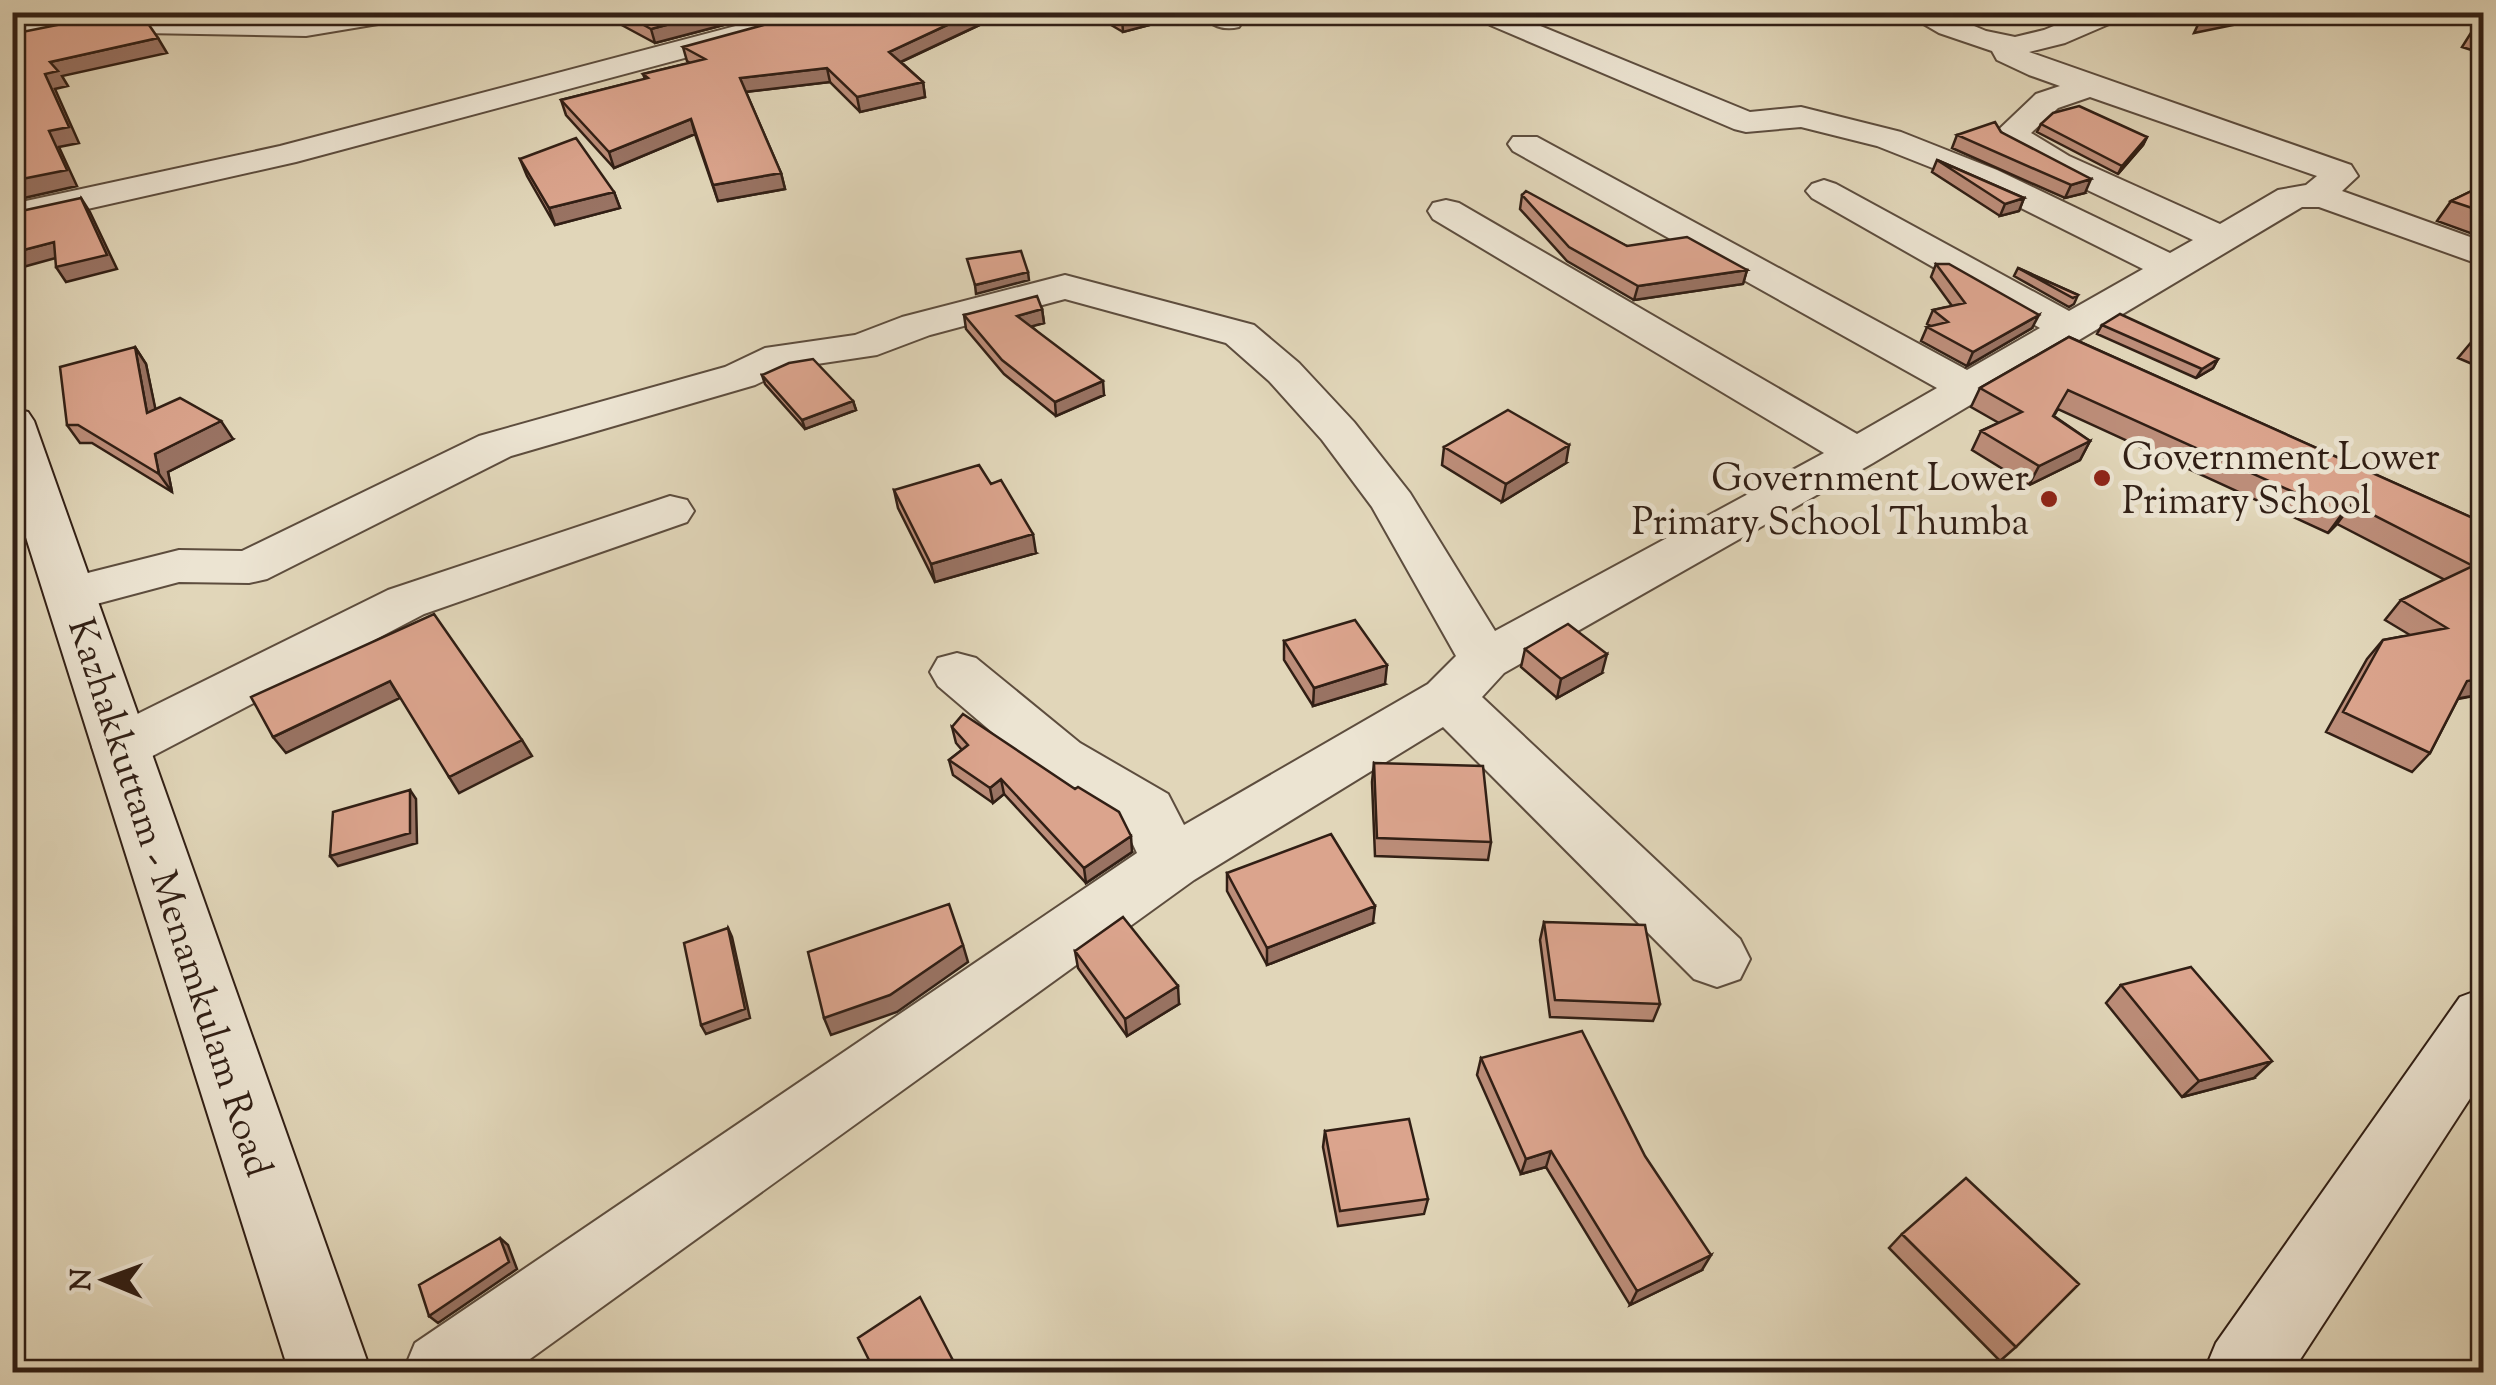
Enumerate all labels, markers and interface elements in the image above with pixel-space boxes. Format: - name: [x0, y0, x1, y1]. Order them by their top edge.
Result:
- place label: Government Lower Primary School: [2122, 433, 2440, 531]
- place label: Government Lower Primary School Thumba: [1632, 454, 2029, 552]
- marker: Government Lower Primary School: [2091, 467, 2113, 489]
- marker: Government Lower Primary School Thumba: [2038, 488, 2060, 510]
- street label: Kazhakkuttam - Menamkulam Road: [51, 612, 283, 1184]
- north arrow: [55, 1230, 155, 1330]
- text: N: [63, 1268, 103, 1291]

